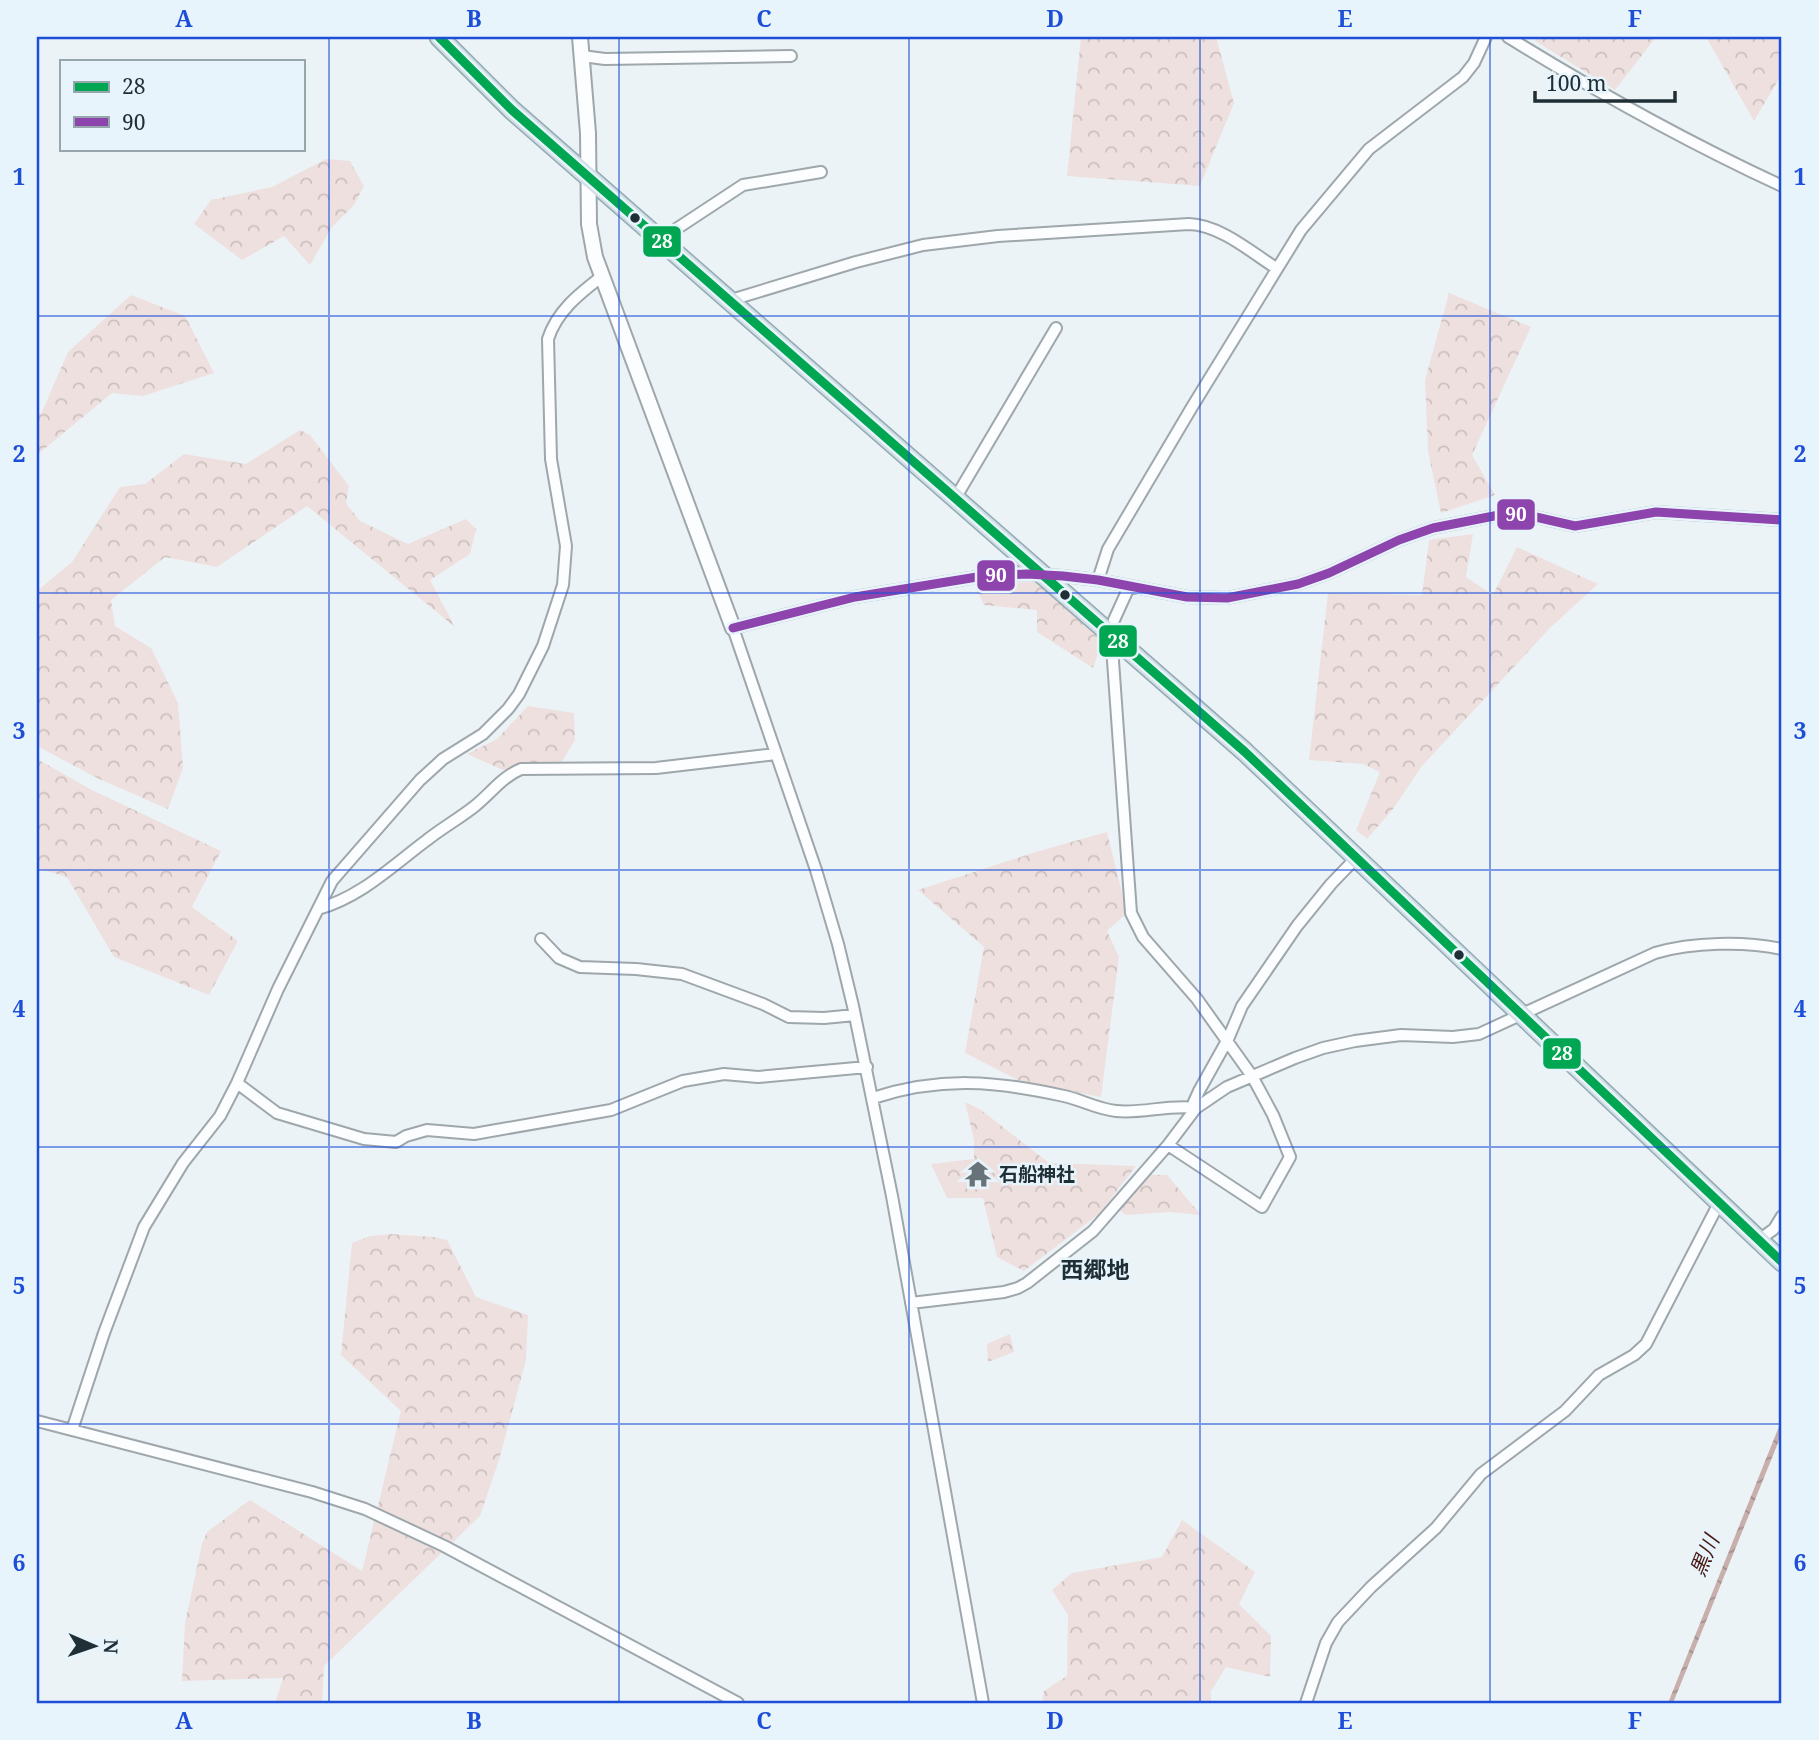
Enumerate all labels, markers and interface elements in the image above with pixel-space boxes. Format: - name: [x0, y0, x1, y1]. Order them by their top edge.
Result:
- text: A: [175, 2, 193, 34]
- text: B: [466, 2, 482, 34]
- text: C: [756, 2, 772, 34]
- text: D: [1046, 2, 1064, 34]
- text: E: [1337, 2, 1353, 34]
- text: F: [1628, 2, 1642, 34]
- legend: [60, 60, 304, 150]
- scale bar: [1535, 60, 1675, 104]
- text: 100 m: [1546, 69, 1607, 97]
- text: 28: [122, 72, 145, 100]
- text: 90: [122, 108, 145, 136]
- text: 1: [13, 160, 26, 192]
- text: 1: [1794, 160, 1807, 192]
- unlabelled marker: [628, 211, 642, 225]
- line badge: 28: [642, 225, 682, 258]
- text: 28: [651, 228, 673, 254]
- text: 2: [13, 437, 26, 469]
- text: 2: [1794, 437, 1807, 469]
- line badge: 90: [1496, 498, 1536, 531]
- text: 90: [1505, 501, 1527, 527]
- line badge: 90: [976, 559, 1016, 592]
- text: 90: [985, 562, 1007, 588]
- unlabelled marker: [1058, 588, 1072, 602]
- line badge: 28: [1098, 624, 1138, 658]
- text: 28: [1107, 628, 1129, 654]
- text: 3: [13, 714, 26, 746]
- text: 3: [1794, 714, 1807, 746]
- unlabelled marker: [1452, 948, 1466, 962]
- text: 4: [13, 992, 26, 1024]
- text: 4: [1794, 992, 1807, 1024]
- line badge: 28: [1542, 1037, 1582, 1070]
- text: 28: [1551, 1040, 1573, 1066]
- temple icon: 石船神社: [963, 1159, 993, 1189]
- place label: 石船神社: [999, 1161, 1075, 1187]
- district label: 西郷地: [1061, 1253, 1130, 1285]
- text: 5: [13, 1269, 26, 1301]
- text: 5: [1794, 1269, 1807, 1301]
- water label: 黒川: [1683, 1529, 1726, 1580]
- text: 6: [13, 1546, 26, 1578]
- text: 6: [1794, 1546, 1807, 1578]
- north arrow: [60, 1610, 130, 1680]
- text: N: [98, 1639, 124, 1655]
- text: A: [175, 1704, 193, 1736]
- text: B: [466, 1704, 482, 1736]
- text: C: [756, 1704, 772, 1736]
- text: D: [1046, 1704, 1064, 1736]
- text: E: [1337, 1704, 1353, 1736]
- text: F: [1628, 1704, 1642, 1736]

